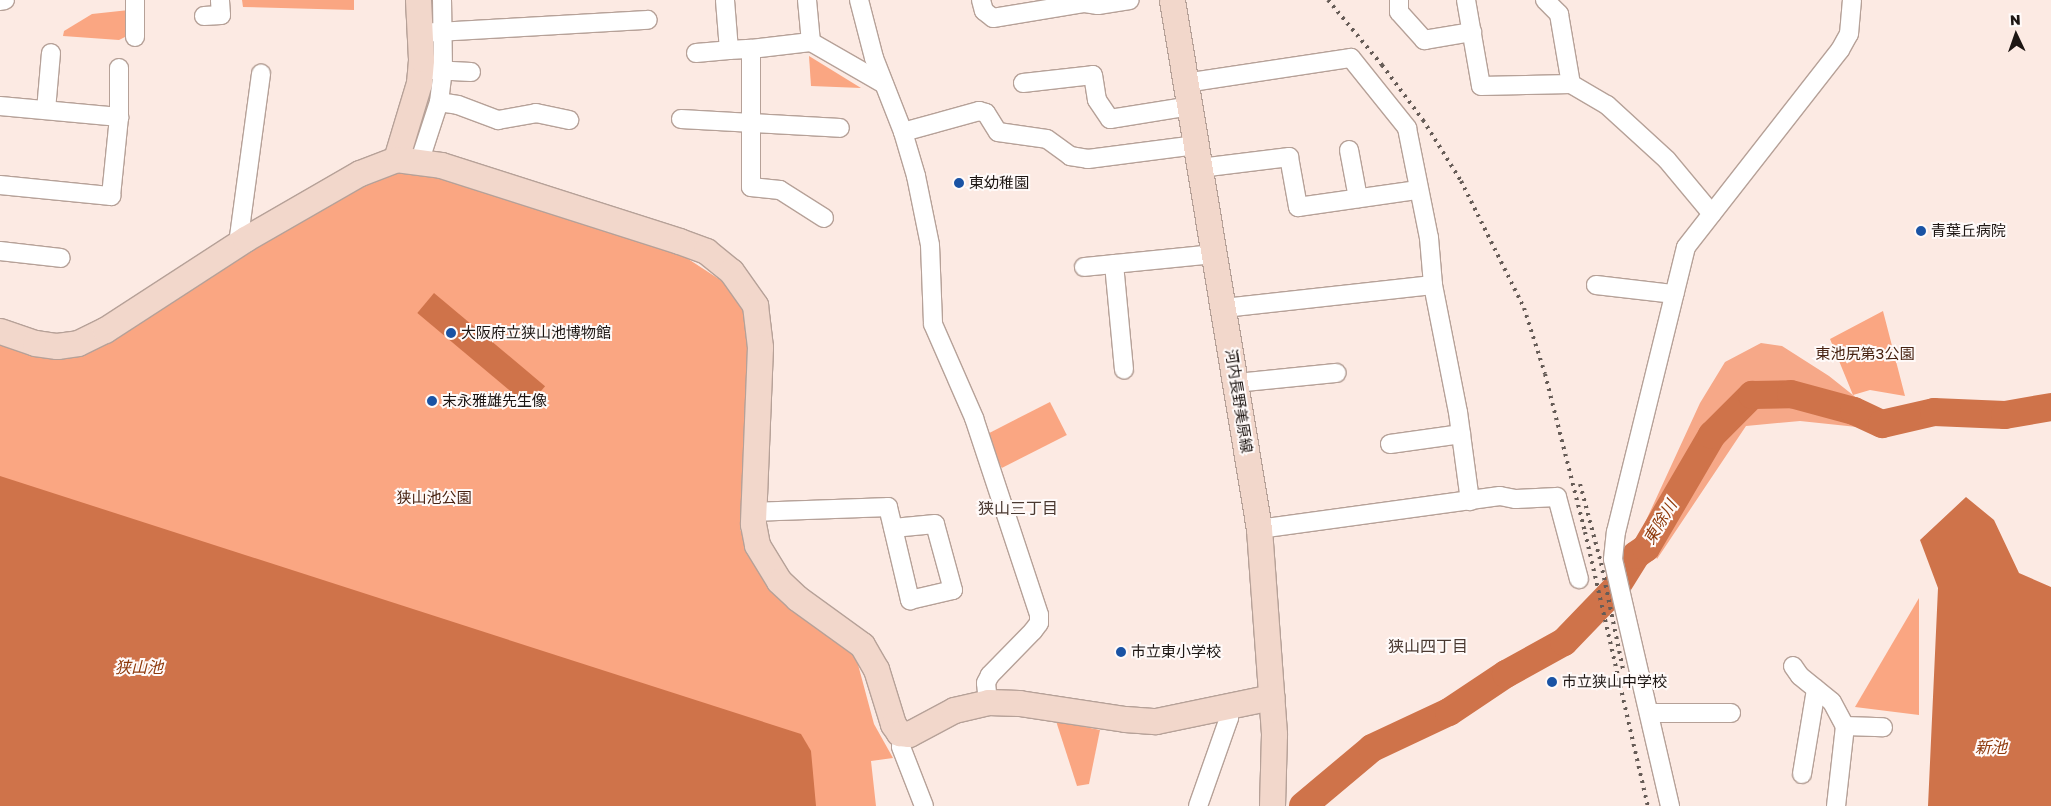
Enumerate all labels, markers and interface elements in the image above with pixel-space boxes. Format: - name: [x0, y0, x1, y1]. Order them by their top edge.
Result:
- north arrow: [1991, 10, 2041, 60]
- text: N: [2009, 11, 2021, 28]
- place label: 東幼稚園: [969, 174, 1029, 192]
- marker: 東幼稚園: [953, 177, 965, 189]
- place label: 青葉丘病院: [1931, 222, 2006, 240]
- marker: 青葉丘病院: [1915, 225, 1927, 237]
- place label: 大阪府立狭山池博物館: [461, 324, 611, 342]
- marker: 大阪府立狭山池博物館: [445, 327, 457, 339]
- park label: 東池尻第3公園: [1816, 345, 1914, 363]
- street label: 河内長野美原線: [1222, 348, 1256, 454]
- place label: 末永雅雄先生像: [442, 392, 547, 410]
- marker: 末永雅雄先生像: [426, 395, 438, 407]
- park label: 狭山池公園: [397, 489, 471, 507]
- water label: 東除川: [1639, 496, 1681, 548]
- district label: 狭山三丁目: [978, 498, 1058, 518]
- district label: 狭山四丁目: [1388, 636, 1468, 656]
- place label: 市立東小学校: [1131, 643, 1221, 661]
- marker: 市立東小学校: [1115, 646, 1127, 658]
- water label: 狭山池: [115, 657, 163, 677]
- place label: 市立狭山中学校: [1562, 673, 1667, 691]
- marker: 市立狭山中学校: [1546, 676, 1558, 688]
- water label: 新池: [1975, 737, 2007, 757]

